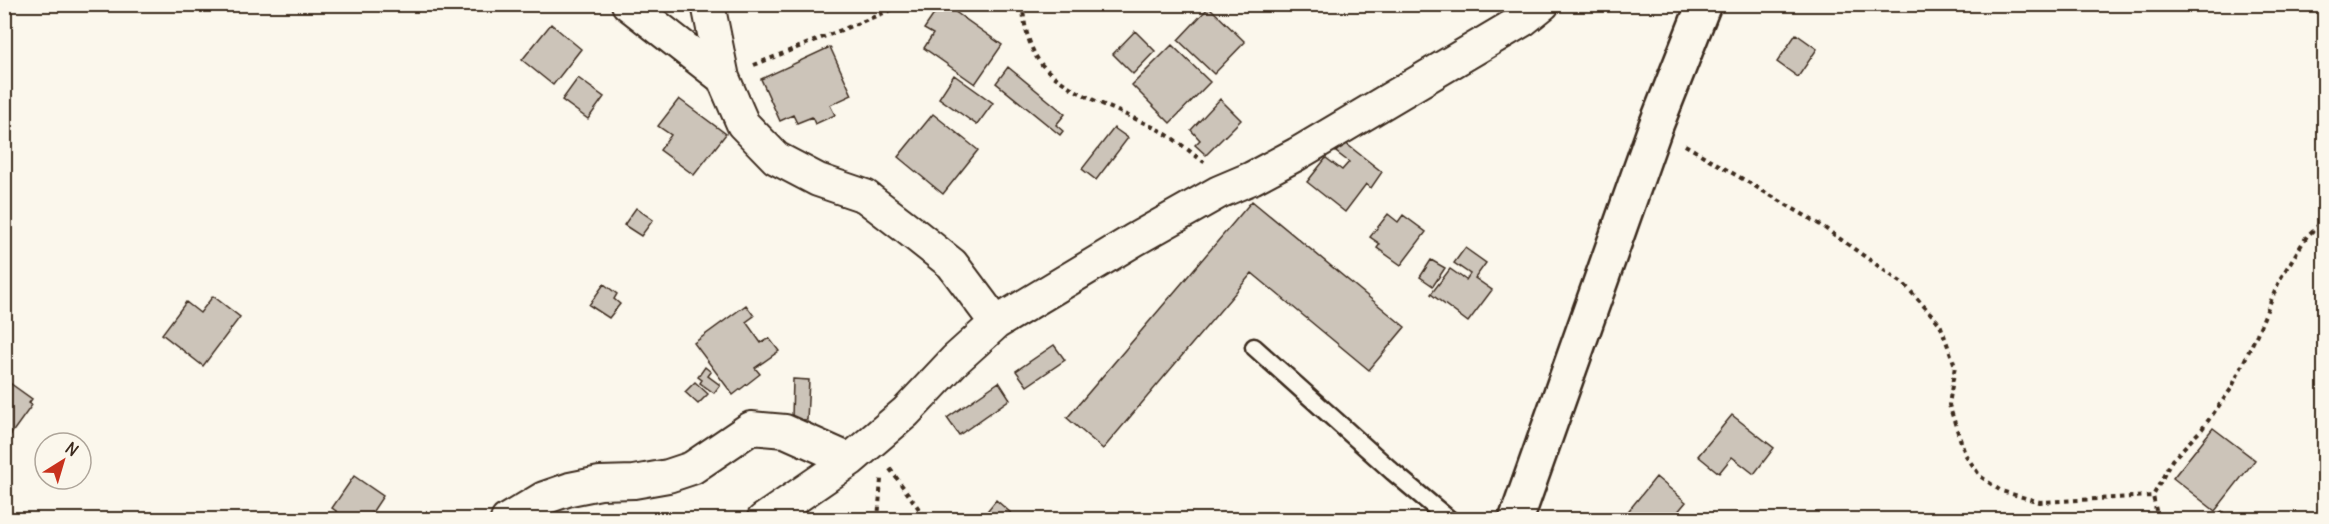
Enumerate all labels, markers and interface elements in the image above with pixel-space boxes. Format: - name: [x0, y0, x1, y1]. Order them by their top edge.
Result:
- north arrow: [33, 431, 93, 491]
- text: N: [62, 438, 82, 460]

